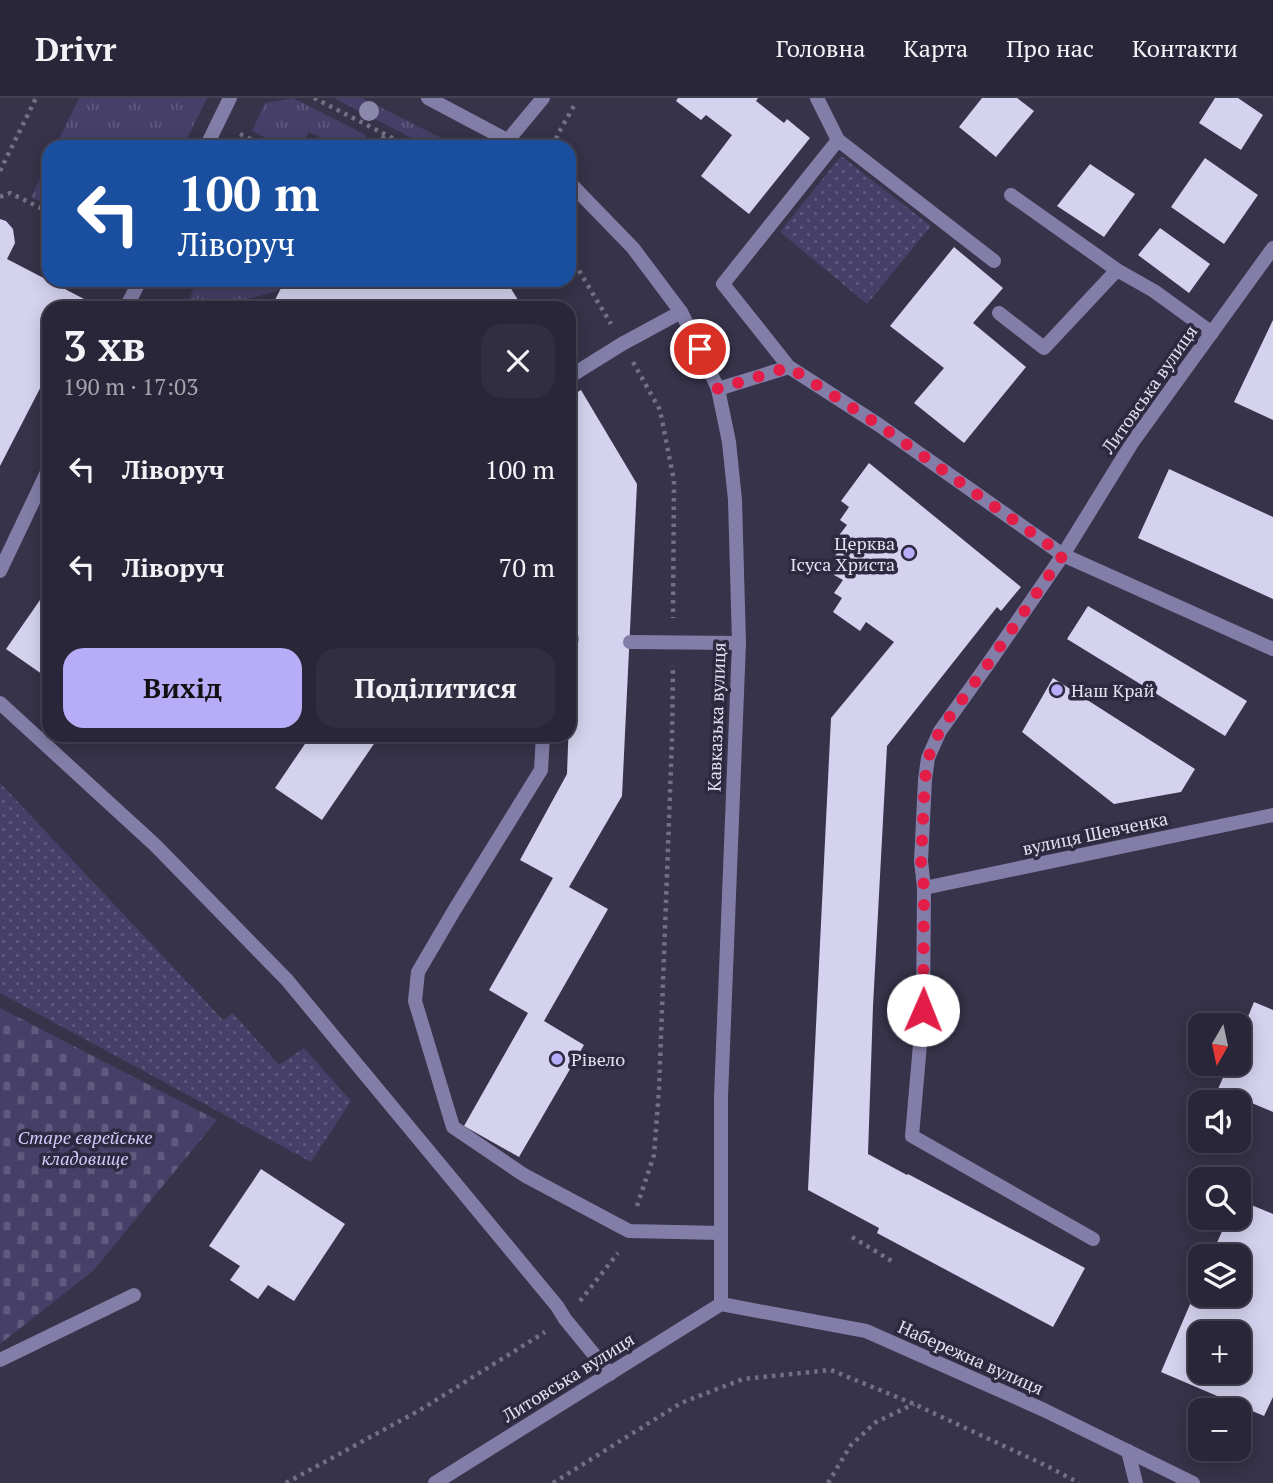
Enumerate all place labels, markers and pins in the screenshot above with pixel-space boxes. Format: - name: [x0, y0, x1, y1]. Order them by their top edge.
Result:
- pin: [670, 319, 730, 379]
- place label: Церква Ісуса Христа: [790, 531, 895, 576]
- marker: Церква Ісуса Христа: [901, 545, 917, 561]
- place label: Наш Край: [1071, 678, 1154, 702]
- marker: Наш Край: [1049, 682, 1065, 698]
- place label: Рівело: [571, 1047, 625, 1071]
- marker: Рівело: [549, 1051, 565, 1067]

